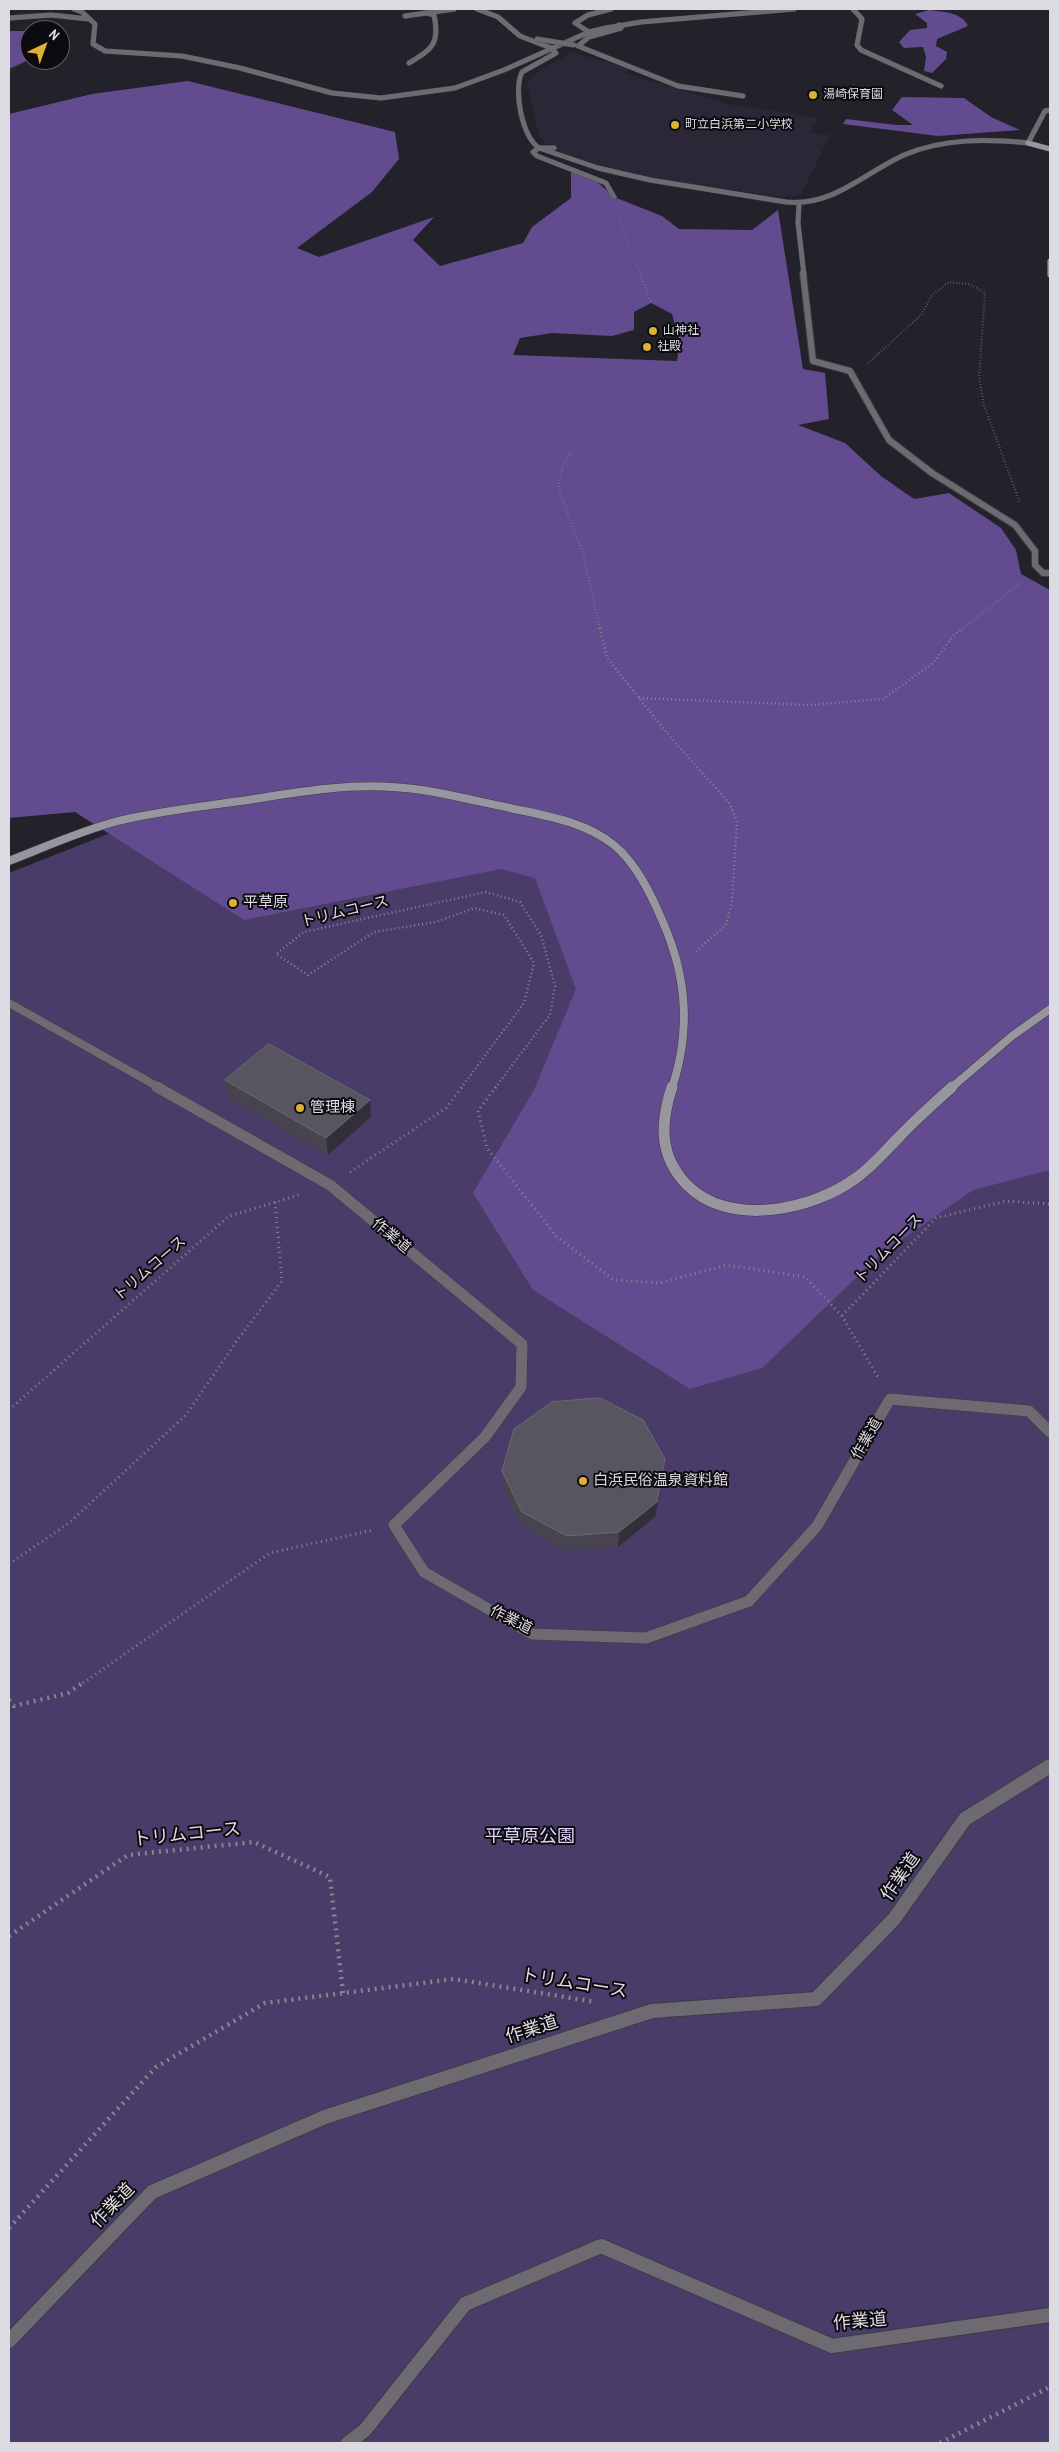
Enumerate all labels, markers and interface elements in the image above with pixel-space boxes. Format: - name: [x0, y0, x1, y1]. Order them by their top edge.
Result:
- north arrow: [20, 20, 70, 70]
- text: N: [45, 25, 63, 44]
- place label: 湯崎保育園: [823, 88, 883, 102]
- marker: 湯崎保育園: [807, 89, 819, 101]
- place label: 町立白浜第二小学校: [685, 118, 793, 132]
- marker: 町立白浜第二小学校: [669, 119, 681, 131]
- place label: 山神社: [663, 324, 699, 338]
- marker: 山神社: [647, 325, 659, 337]
- place label: 社殿: [657, 340, 681, 354]
- marker: 社殿: [641, 341, 653, 353]
- street label: トリムコース: [299, 892, 391, 932]
- place label: 平草原: [243, 894, 288, 912]
- marker: 平草原: [227, 897, 239, 909]
- place label: 管理棟: [310, 1099, 355, 1117]
- marker: 管理棟: [294, 1102, 306, 1114]
- street label: トリムコース: [851, 1210, 927, 1288]
- street label: 作業道: [368, 1215, 414, 1257]
- street label: トリムコース: [110, 1233, 190, 1305]
- street label: 作業道: [848, 1415, 886, 1463]
- place label: 白浜民俗温泉資料館: [593, 1472, 728, 1490]
- marker: 白浜民俗温泉資料館: [577, 1475, 589, 1487]
- street label: 作業道: [487, 1602, 535, 1638]
- street label: トリムコース: [132, 1819, 242, 1851]
- park label: 平草原公園: [485, 1826, 575, 1848]
- street label: 作業道: [877, 1849, 925, 1905]
- street label: トリムコース: [519, 1965, 629, 2003]
- street label: 作業道: [503, 2011, 561, 2049]
- street label: 作業道: [86, 2179, 140, 2233]
- street label: 作業道: [832, 2309, 888, 2335]

